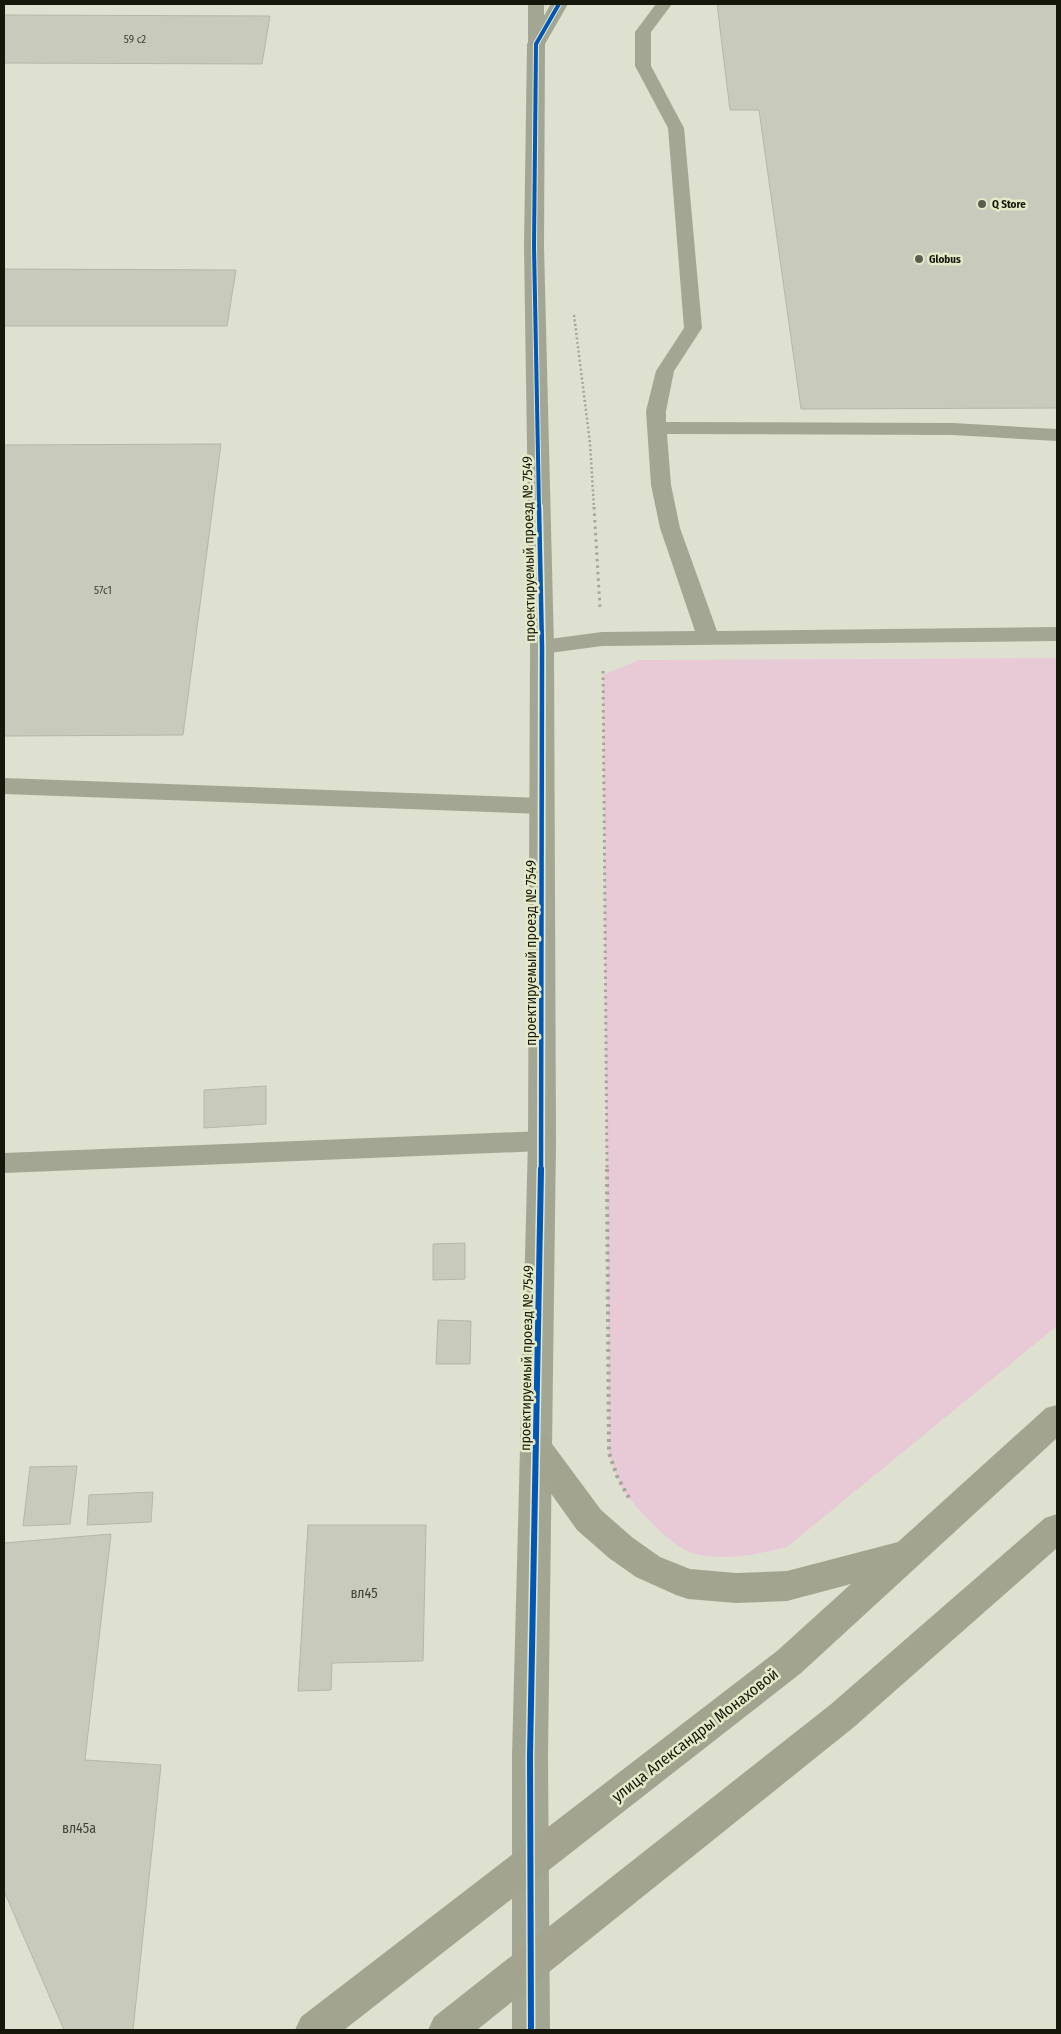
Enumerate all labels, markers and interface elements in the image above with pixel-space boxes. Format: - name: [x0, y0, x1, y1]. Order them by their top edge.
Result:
- house number: 59 с2: [124, 33, 146, 46]
- marker: Q Store: [976, 198, 988, 210]
- place label: Q Store: [992, 198, 1026, 211]
- marker: Globus: [913, 253, 925, 265]
- place label: Globus: [929, 253, 961, 266]
- street label: проектируемый проезд № 7549: [519, 456, 539, 642]
- house number: 57с1: [94, 584, 112, 597]
- street label: проектируемый проезд № 7549: [523, 860, 540, 1046]
- street label: проектируемый проезд № 7549: [517, 1265, 537, 1451]
- house number: вл45: [350, 1585, 378, 1602]
- street label: улица Александры Монаховой: [608, 1664, 782, 1806]
- house number: вл45а: [62, 1820, 96, 1837]

